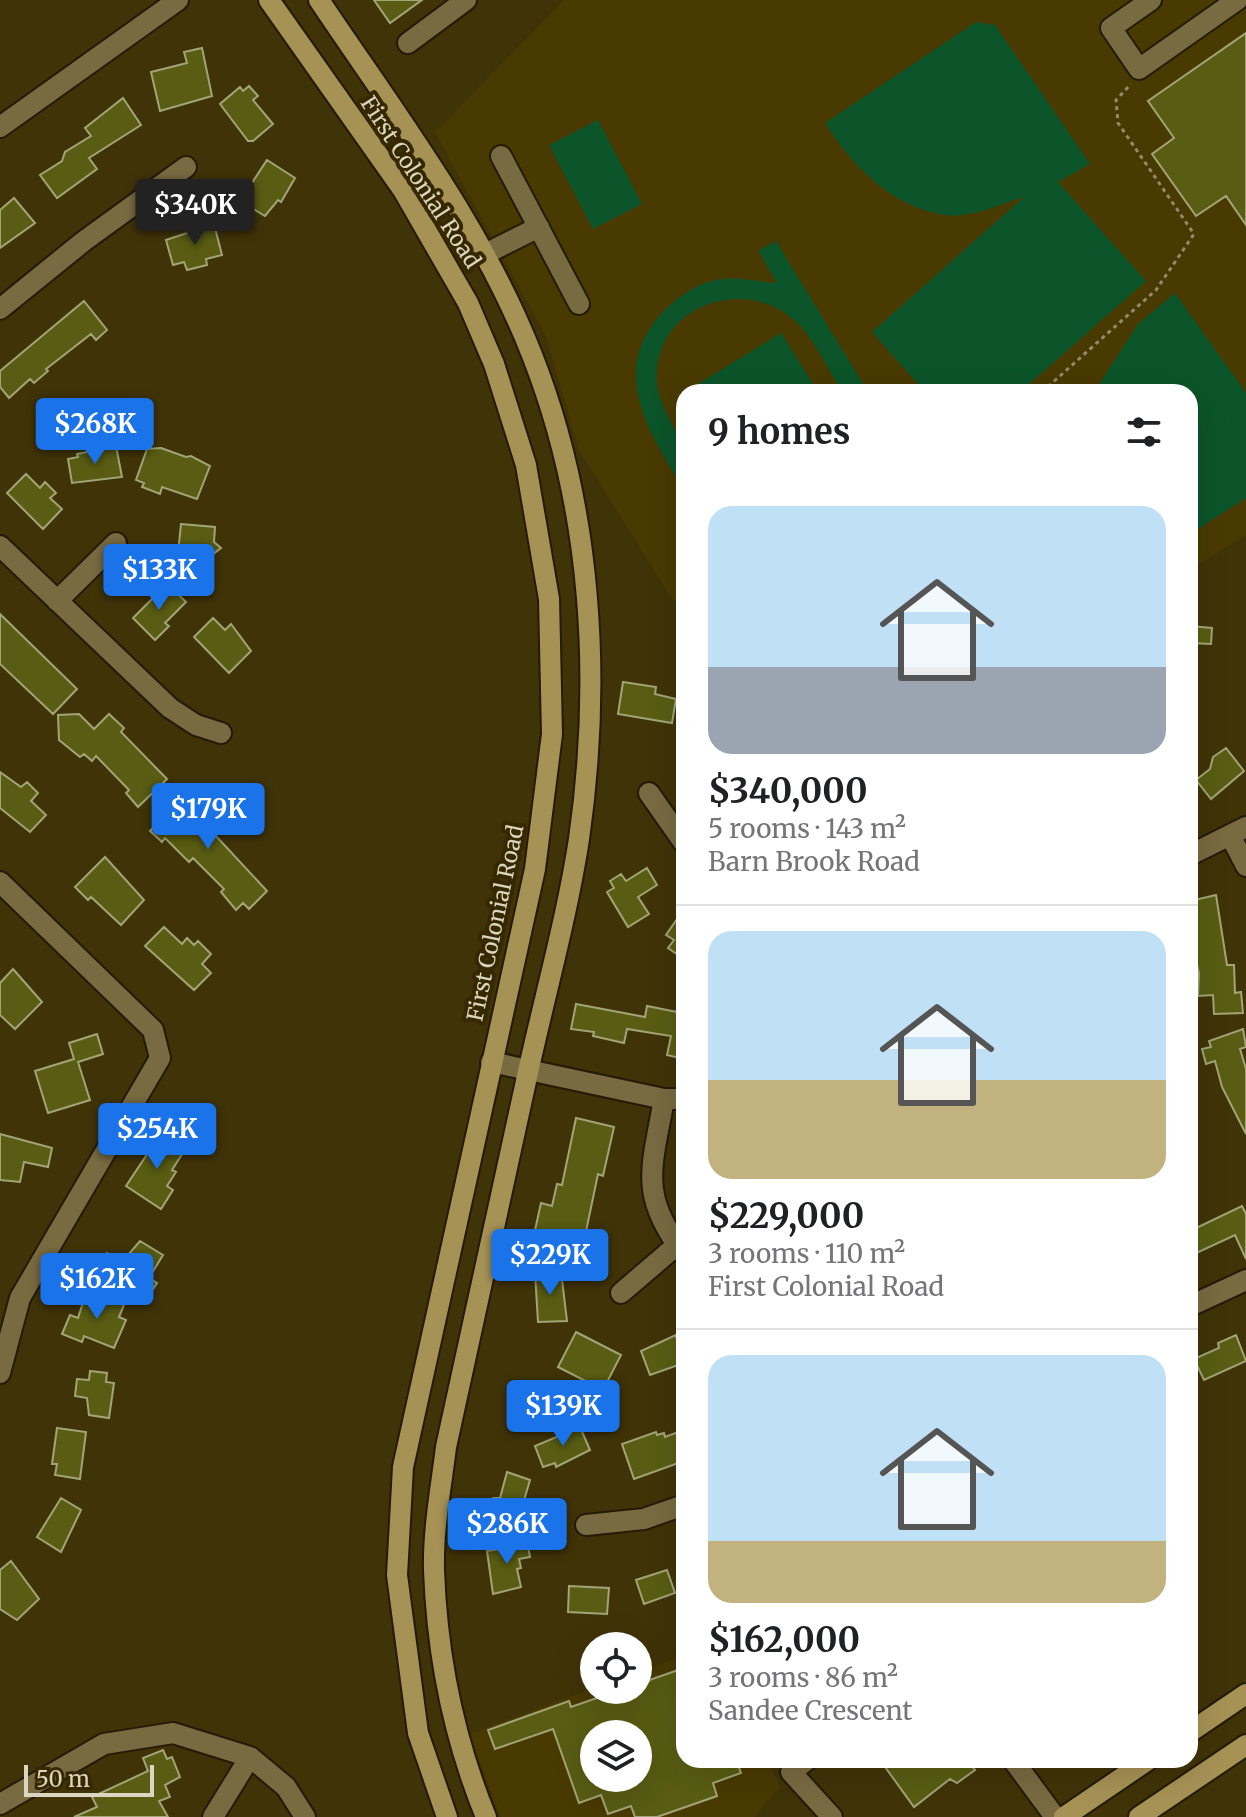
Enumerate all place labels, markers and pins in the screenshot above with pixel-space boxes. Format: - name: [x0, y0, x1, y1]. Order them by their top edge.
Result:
- pin: $340K: [139, 179, 251, 247]
- pin: $268K: [39, 398, 151, 466]
- pin: $133K: [103, 544, 215, 612]
- pin: $179K: [152, 783, 264, 851]
- pin: $254K: [101, 1103, 213, 1171]
- pin: $229K: [494, 1229, 606, 1297]
- pin: $162K: [41, 1253, 153, 1321]
- pin: $139K: [507, 1380, 619, 1448]
- pin: $286K: [451, 1498, 563, 1566]

